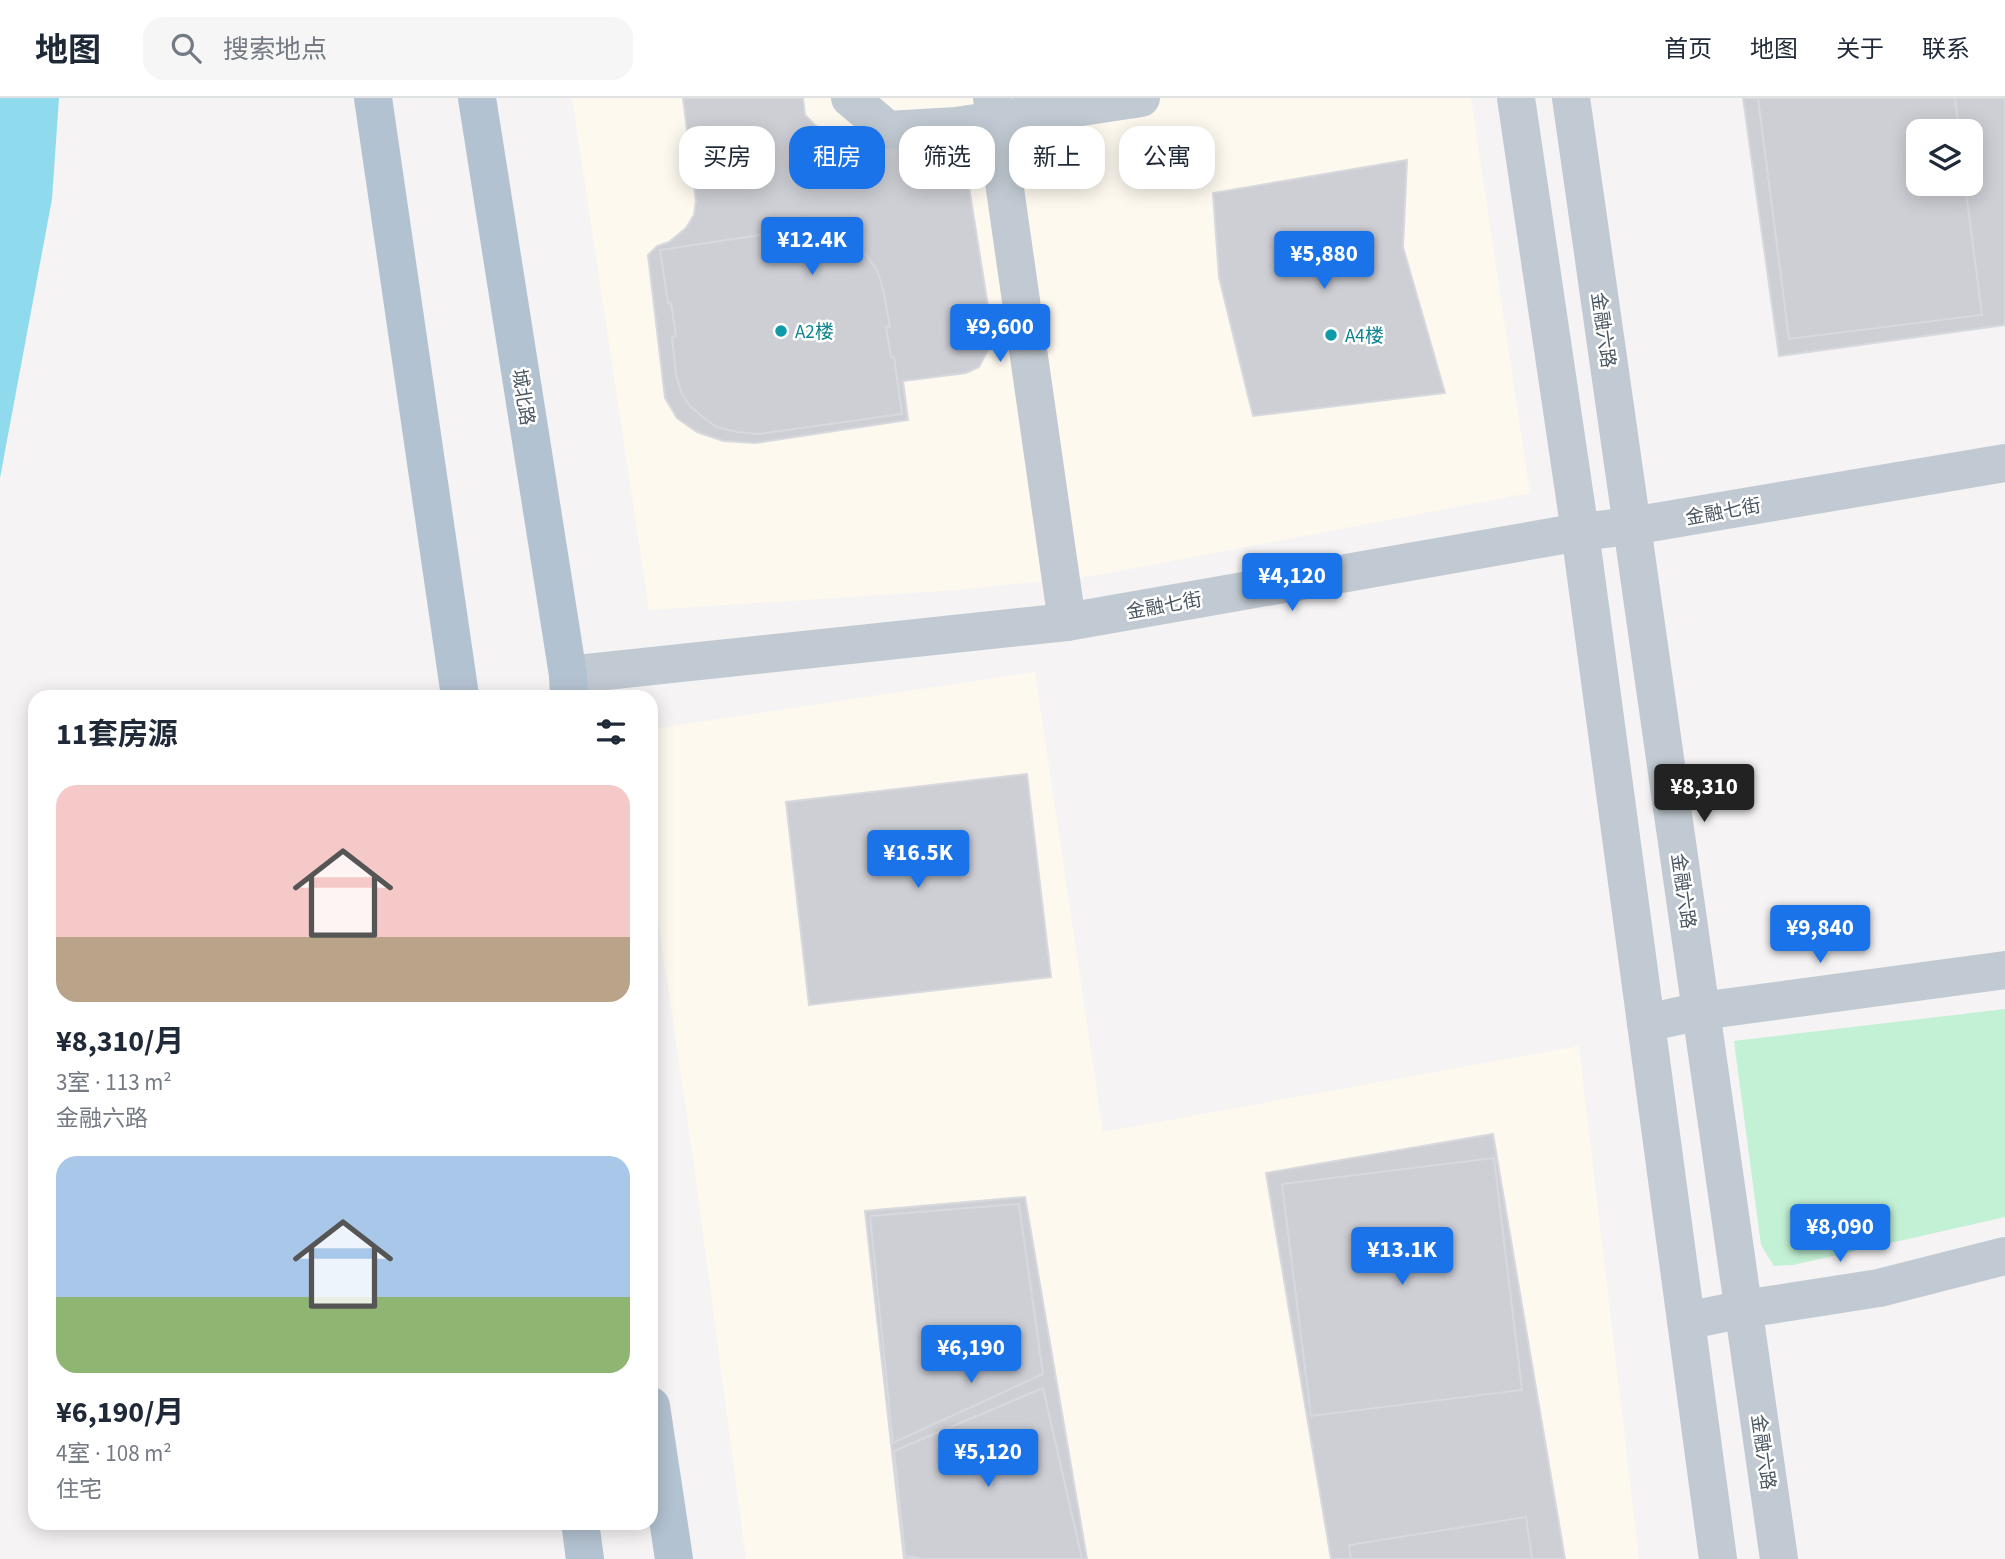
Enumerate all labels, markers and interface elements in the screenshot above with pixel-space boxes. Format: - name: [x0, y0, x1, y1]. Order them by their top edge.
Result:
- search box: [143, 17, 633, 80]
- text: 地图: [35, 27, 101, 74]
- icon: search: [167, 29, 205, 67]
- text: 搜索地点: [223, 31, 327, 68]
- text: 首页: [1664, 32, 1712, 67]
- text: 地图: [1750, 32, 1798, 67]
- text: 关于: [1836, 32, 1884, 67]
- text: 联系: [1922, 32, 1970, 67]
- map controls: [1906, 119, 1983, 196]
- button: layers: [1906, 119, 1983, 196]
- chip: 买房: [679, 126, 775, 189]
- chip: 租房: [789, 126, 885, 189]
- chip: 筛选: [899, 126, 995, 189]
- chip: 新上: [1009, 126, 1105, 189]
- chip: 公寓: [1119, 126, 1215, 189]
- pin: ¥12.4K: [755, 218, 869, 277]
- text: ¥12.4K: [777, 223, 847, 256]
- pin: ¥5,880: [1267, 232, 1381, 291]
- text: ¥5,880: [1290, 237, 1358, 270]
- street label: 金融六路: [1584, 291, 1621, 370]
- pin: ¥9,600: [943, 304, 1057, 364]
- text: ¥9,600: [966, 310, 1034, 343]
- place label: A2楼: [795, 319, 834, 346]
- marker: A2楼: [773, 323, 789, 339]
- place label: A4楼: [1345, 323, 1384, 350]
- marker: A4楼: [1323, 327, 1339, 343]
- street label: 城北路: [505, 367, 540, 428]
- street label: 金融七街: [1683, 493, 1763, 532]
- pin: ¥4,120: [1235, 554, 1349, 613]
- text: ¥4,120: [1258, 559, 1326, 592]
- street label: 金融七街: [1124, 587, 1204, 626]
- text: 11套房源: [56, 713, 178, 756]
- icon: filters: [592, 713, 630, 751]
- pin: ¥8,310: [1647, 764, 1761, 824]
- text: ¥8,310: [1670, 770, 1738, 803]
- icon: home: [280, 830, 406, 956]
- pin: ¥16.5K: [861, 830, 975, 890]
- text: ¥16.5K: [883, 836, 953, 869]
- street label: 金融六路: [1664, 852, 1701, 931]
- pin: ¥9,840: [1763, 906, 1877, 965]
- text: ¥9,840: [1786, 911, 1854, 944]
- text: ¥8,310/月: [56, 1020, 184, 1063]
- text: 3室 · 113 m²: [56, 1066, 172, 1099]
- text: 金融六路: [56, 1102, 148, 1135]
- icon: home: [280, 1201, 406, 1327]
- pin: ¥8,090: [1783, 1204, 1897, 1264]
- text: ¥8,090: [1806, 1210, 1874, 1243]
- pin: ¥13.1K: [1345, 1228, 1459, 1287]
- text: ¥13.1K: [1367, 1233, 1437, 1266]
- pin: ¥6,190: [914, 1326, 1028, 1385]
- text: ¥6,190: [937, 1331, 1005, 1364]
- text: ¥6,190/月: [56, 1391, 184, 1434]
- street label: 金融六路: [1744, 1413, 1781, 1492]
- pin: ¥5,120: [931, 1430, 1045, 1489]
- text: ¥5,120: [954, 1435, 1022, 1468]
- text: 4室 · 108 m²: [56, 1437, 172, 1470]
- text: 住宅: [56, 1473, 102, 1506]

